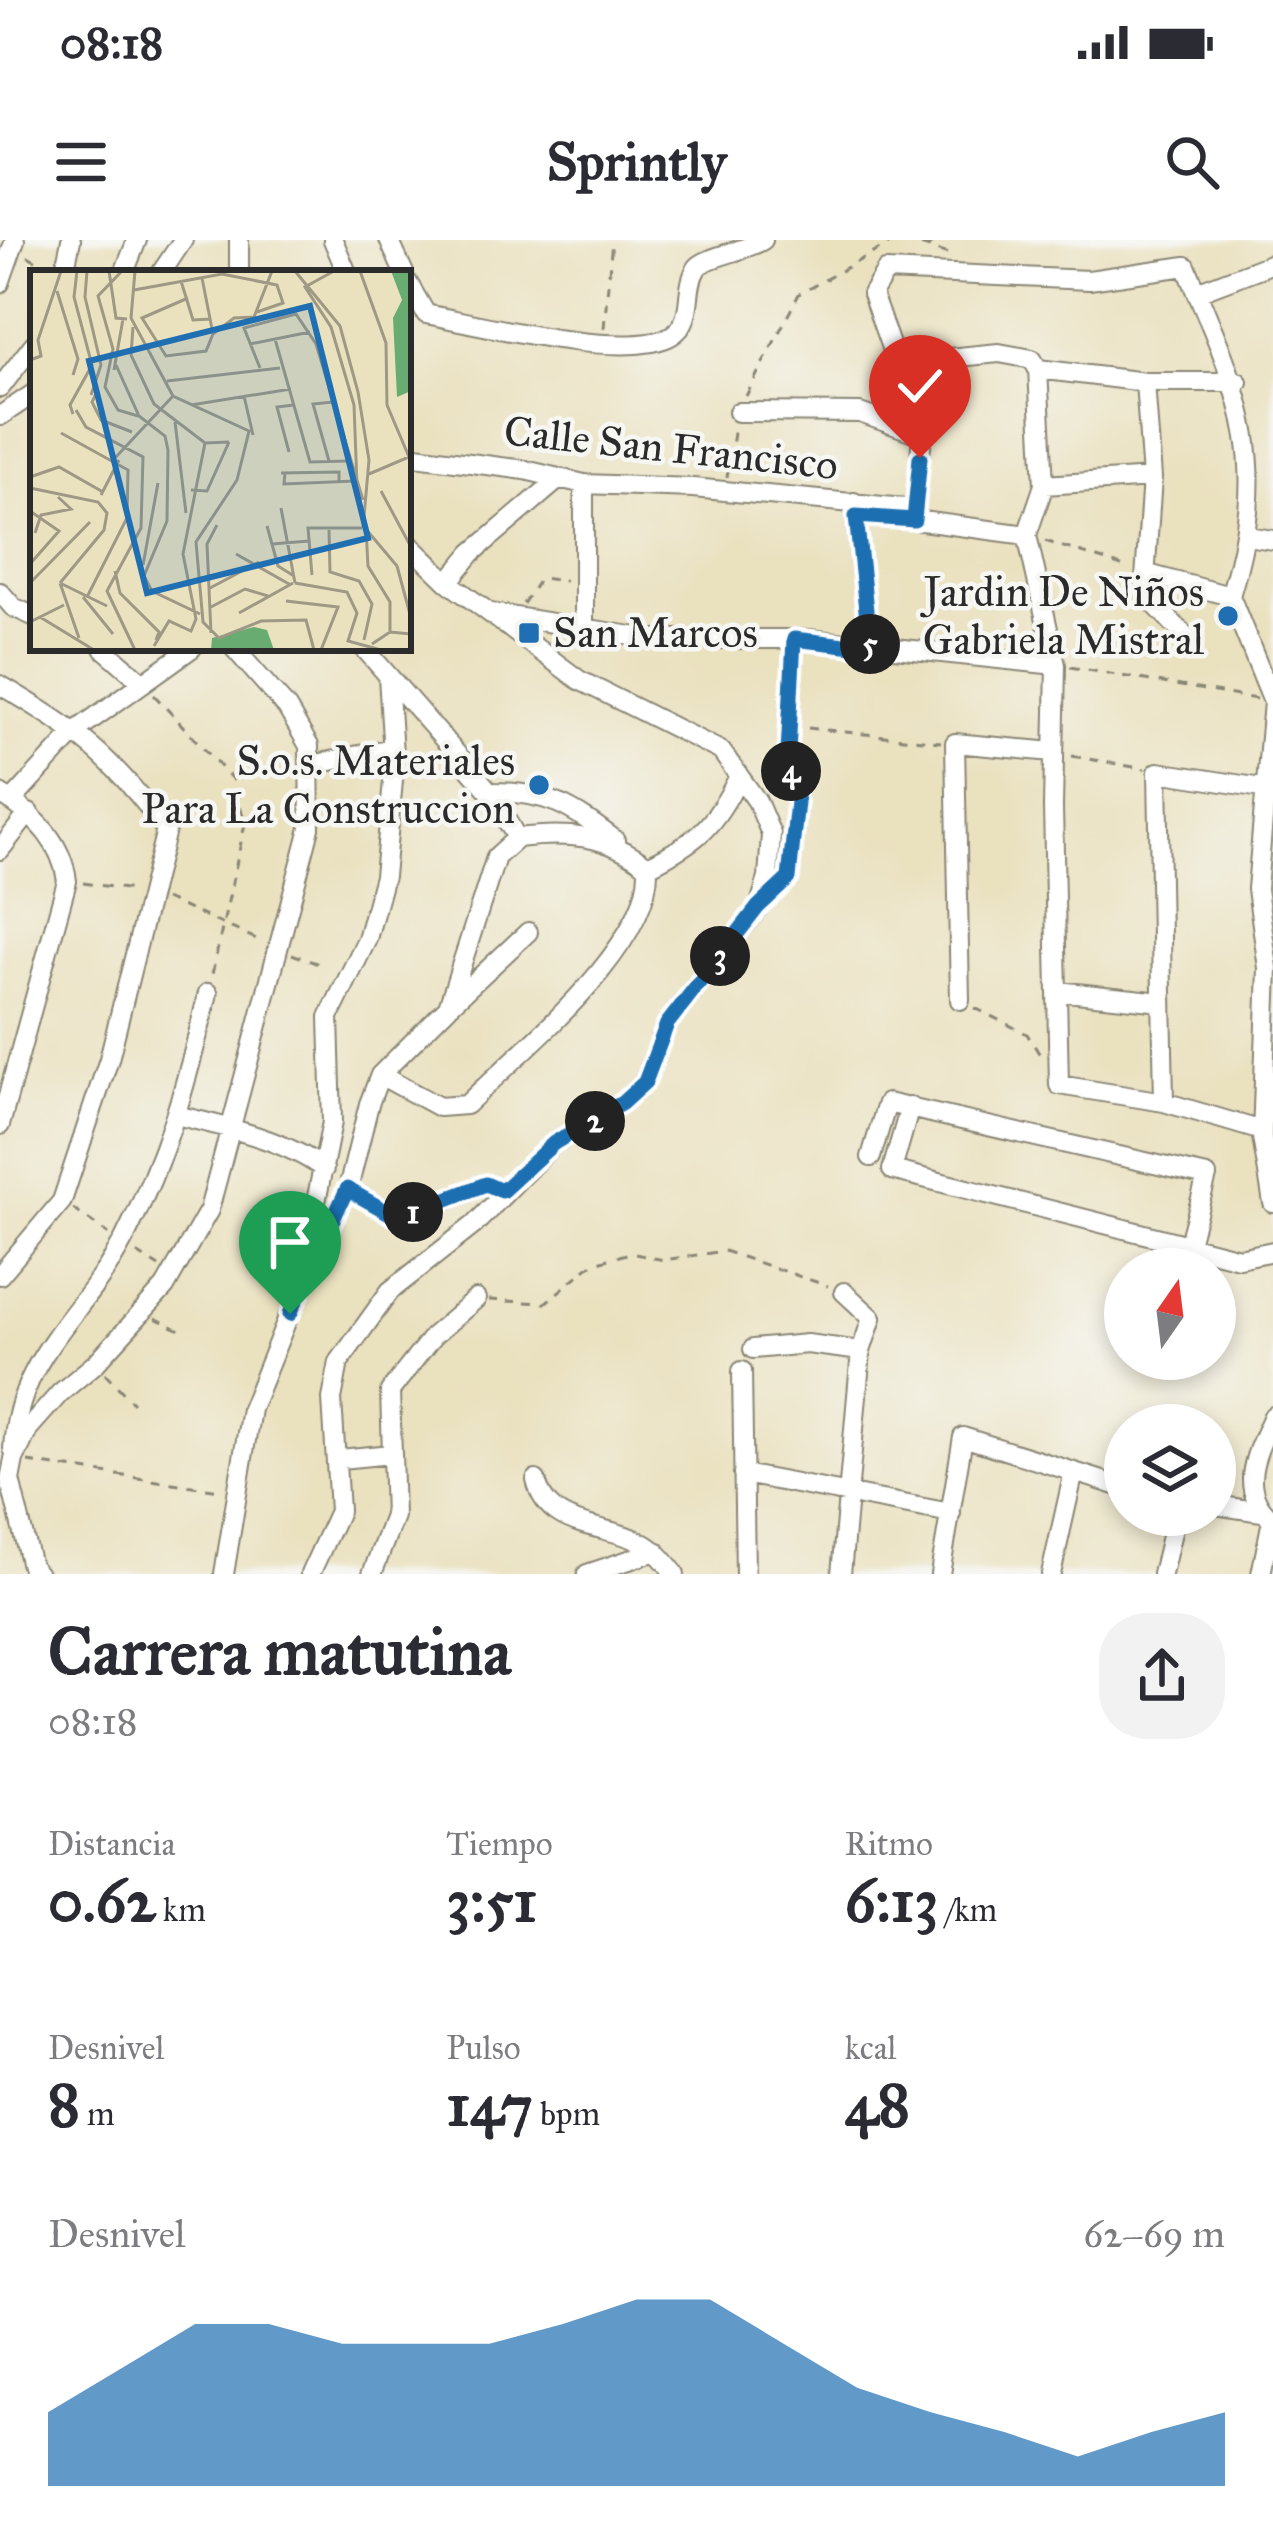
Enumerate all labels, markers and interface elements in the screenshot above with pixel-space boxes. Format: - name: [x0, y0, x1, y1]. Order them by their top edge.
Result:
- text: 08:18: [60, 15, 163, 70]
- icon: menu: [48, 129, 114, 195]
- text: Sprintly: [546, 129, 727, 195]
- icon: search: [1159, 129, 1225, 195]
- inset map: [30, 270, 411, 651]
- pin: [869, 335, 971, 458]
- icon: check: [887, 353, 953, 419]
- street label: Calle San Francisco: [501, 405, 841, 491]
- place label: Jardin De Niños Gabriela Mistral: [920, 566, 1205, 666]
- marker: Jardin De Niños Gabriela Mistral: [1215, 603, 1241, 629]
- place label: San Marcos: [553, 607, 758, 659]
- pin: 5: [840, 614, 900, 674]
- marker: San Marcos: [516, 620, 542, 646]
- text: 5: [862, 624, 878, 664]
- place label: S.o.s. Materiales Para La Construccion: [141, 735, 515, 835]
- pin: 4: [761, 741, 821, 801]
- text: 4: [782, 751, 800, 791]
- marker: S.o.s. Materiales Para La Construccion: [526, 772, 552, 798]
- pin: 3: [690, 926, 750, 986]
- text: 3: [713, 936, 727, 976]
- pin: 2: [565, 1091, 625, 1151]
- text: 2: [587, 1101, 603, 1141]
- pin: 1: [383, 1182, 443, 1242]
- pin: [239, 1191, 341, 1314]
- text: 1: [406, 1192, 420, 1232]
- icon: arrive: [257, 1209, 323, 1275]
- north arrow: [1104, 1248, 1236, 1380]
- map controls: [1104, 1248, 1236, 1536]
- button: layers: [1104, 1404, 1236, 1536]
- text: Carrera matutina: [48, 1611, 511, 1692]
- button: share: [1099, 1613, 1225, 1739]
- text: 08:18: [48, 1697, 137, 1745]
- text: Distancia: [48, 1824, 176, 1864]
- text: Tiempo: [446, 1824, 553, 1864]
- text: Ritmo: [845, 1824, 933, 1864]
- text: 0.62: [48, 1864, 156, 1937]
- text: 3:51: [446, 1864, 537, 1937]
- text: 6:13: [845, 1864, 938, 1937]
- text: km: [156, 1890, 206, 1930]
- text: /km: [938, 1890, 997, 1930]
- text: Desnivel: [48, 2028, 164, 2068]
- text: Pulso: [446, 2028, 521, 2068]
- text: kcal: [845, 2028, 897, 2068]
- text: 8: [48, 2068, 80, 2141]
- text: 147: [446, 2068, 533, 2141]
- text: 48: [845, 2068, 910, 2141]
- text: m: [80, 2094, 115, 2134]
- text: bpm: [533, 2094, 600, 2134]
- text: Desnivel: [48, 2210, 186, 2258]
- text: 62–69 m: [1083, 2210, 1225, 2258]

